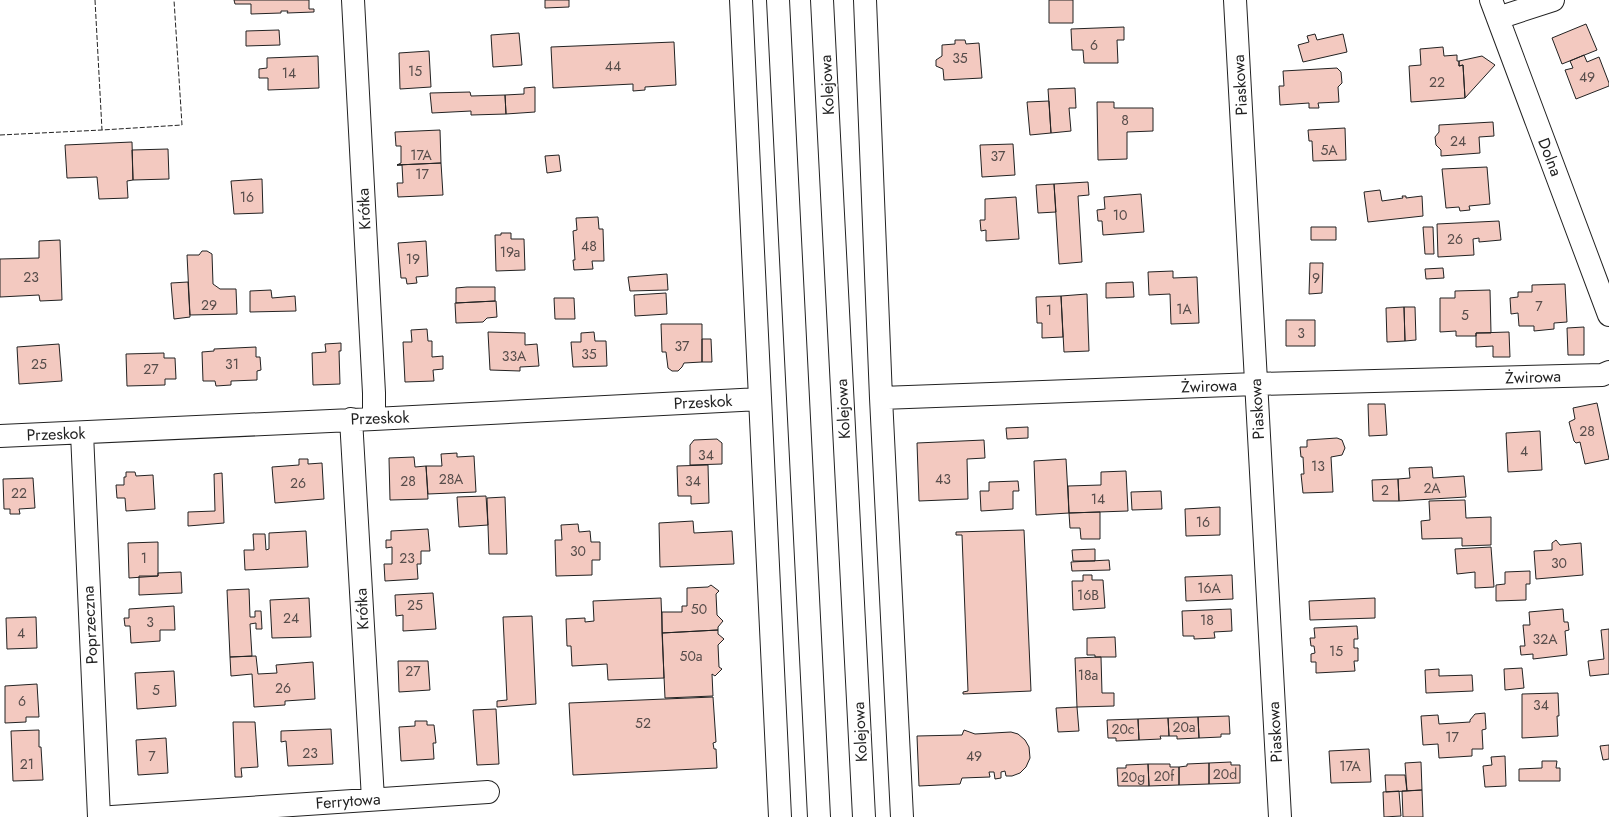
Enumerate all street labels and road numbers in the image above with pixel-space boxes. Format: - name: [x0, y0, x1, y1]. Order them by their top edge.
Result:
- street label: Kolejowa: [814, 54, 840, 116]
- street label: Piaskowa: [1227, 54, 1253, 116]
- street label: Dolna: [1532, 134, 1568, 180]
- street label: Krótka: [351, 188, 377, 230]
- street label: Żwirowa: [1505, 365, 1561, 389]
- street label: Żwirowa: [1181, 374, 1237, 398]
- street label: Kolejowa: [830, 378, 856, 440]
- street label: Piaskowa: [1244, 378, 1270, 440]
- street label: Przeskok: [673, 389, 734, 415]
- street label: Przeskok: [350, 405, 411, 431]
- street label: Przeskok: [26, 421, 87, 447]
- street label: Poprzeczna: [76, 585, 104, 665]
- street label: Krótka: [349, 588, 375, 630]
- street label: Kolejowa: [847, 701, 873, 763]
- street label: Piaskowa: [1262, 701, 1288, 763]
- street label: Ferrytowa: [315, 787, 381, 815]

